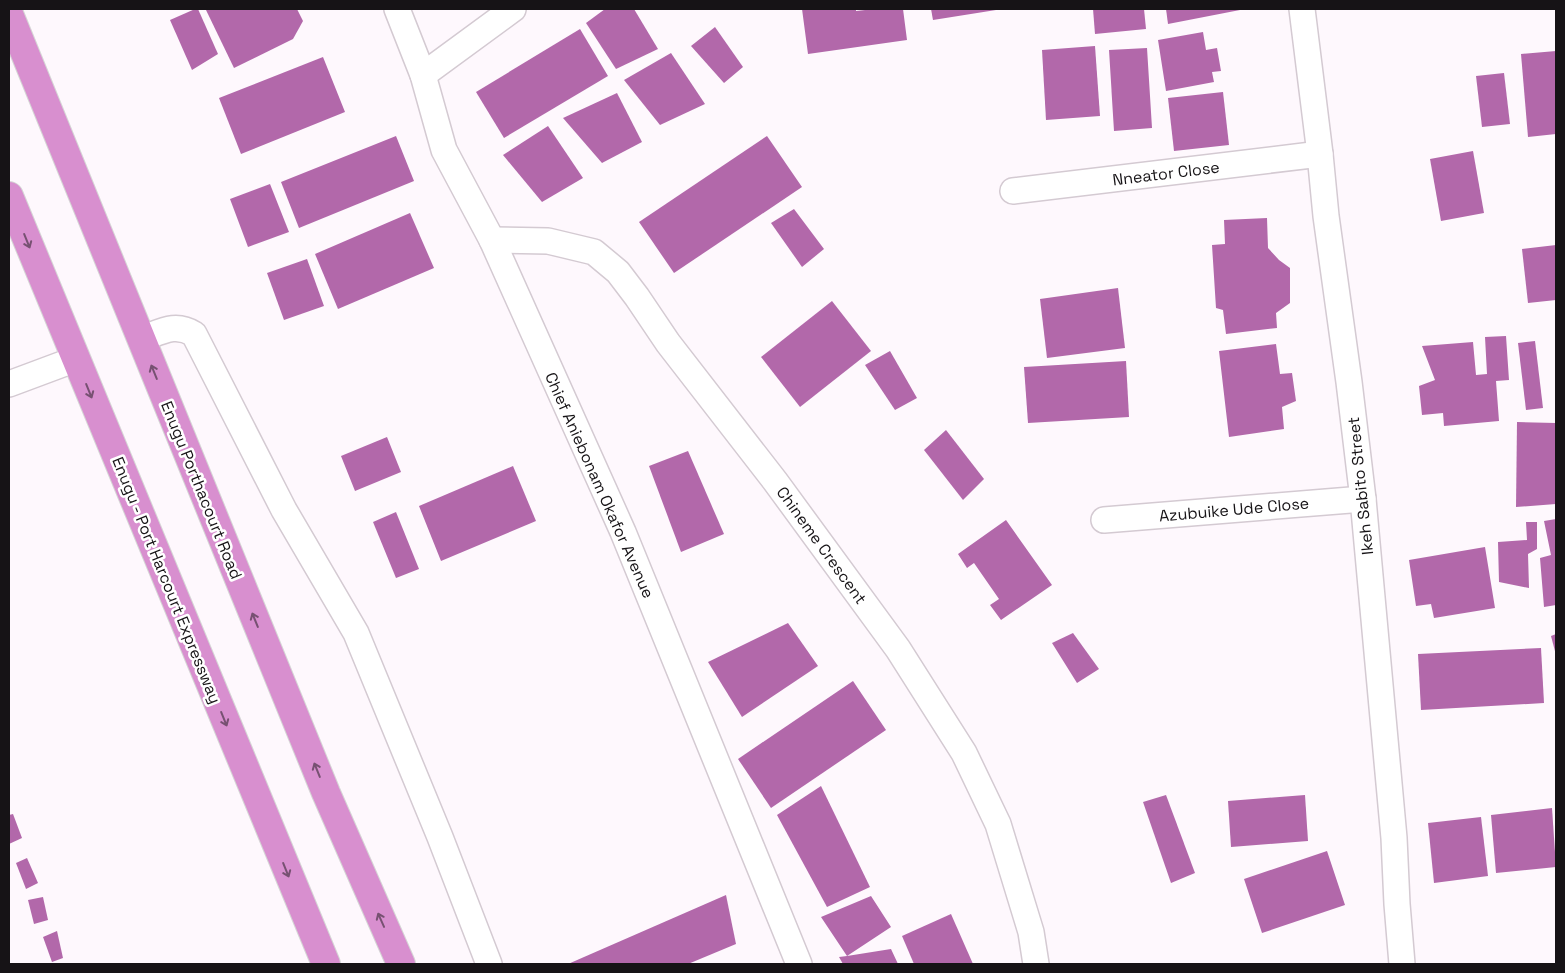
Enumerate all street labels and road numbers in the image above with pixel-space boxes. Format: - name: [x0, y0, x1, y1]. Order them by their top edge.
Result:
- street label: Nneator Close: [1111, 157, 1221, 190]
- street label: Chief Aniebonam Okafor Avenue: [540, 369, 659, 602]
- street label: Enugu Porthacourt Road: [156, 398, 247, 582]
- street label: Ikeh Sabito Street: [1343, 416, 1378, 556]
- street label: Enugu - Port Harcourt Expressway: [107, 454, 226, 707]
- street label: Chineme Crescent: [772, 482, 871, 608]
- street label: Azubuike Ude Close: [1158, 492, 1310, 527]

